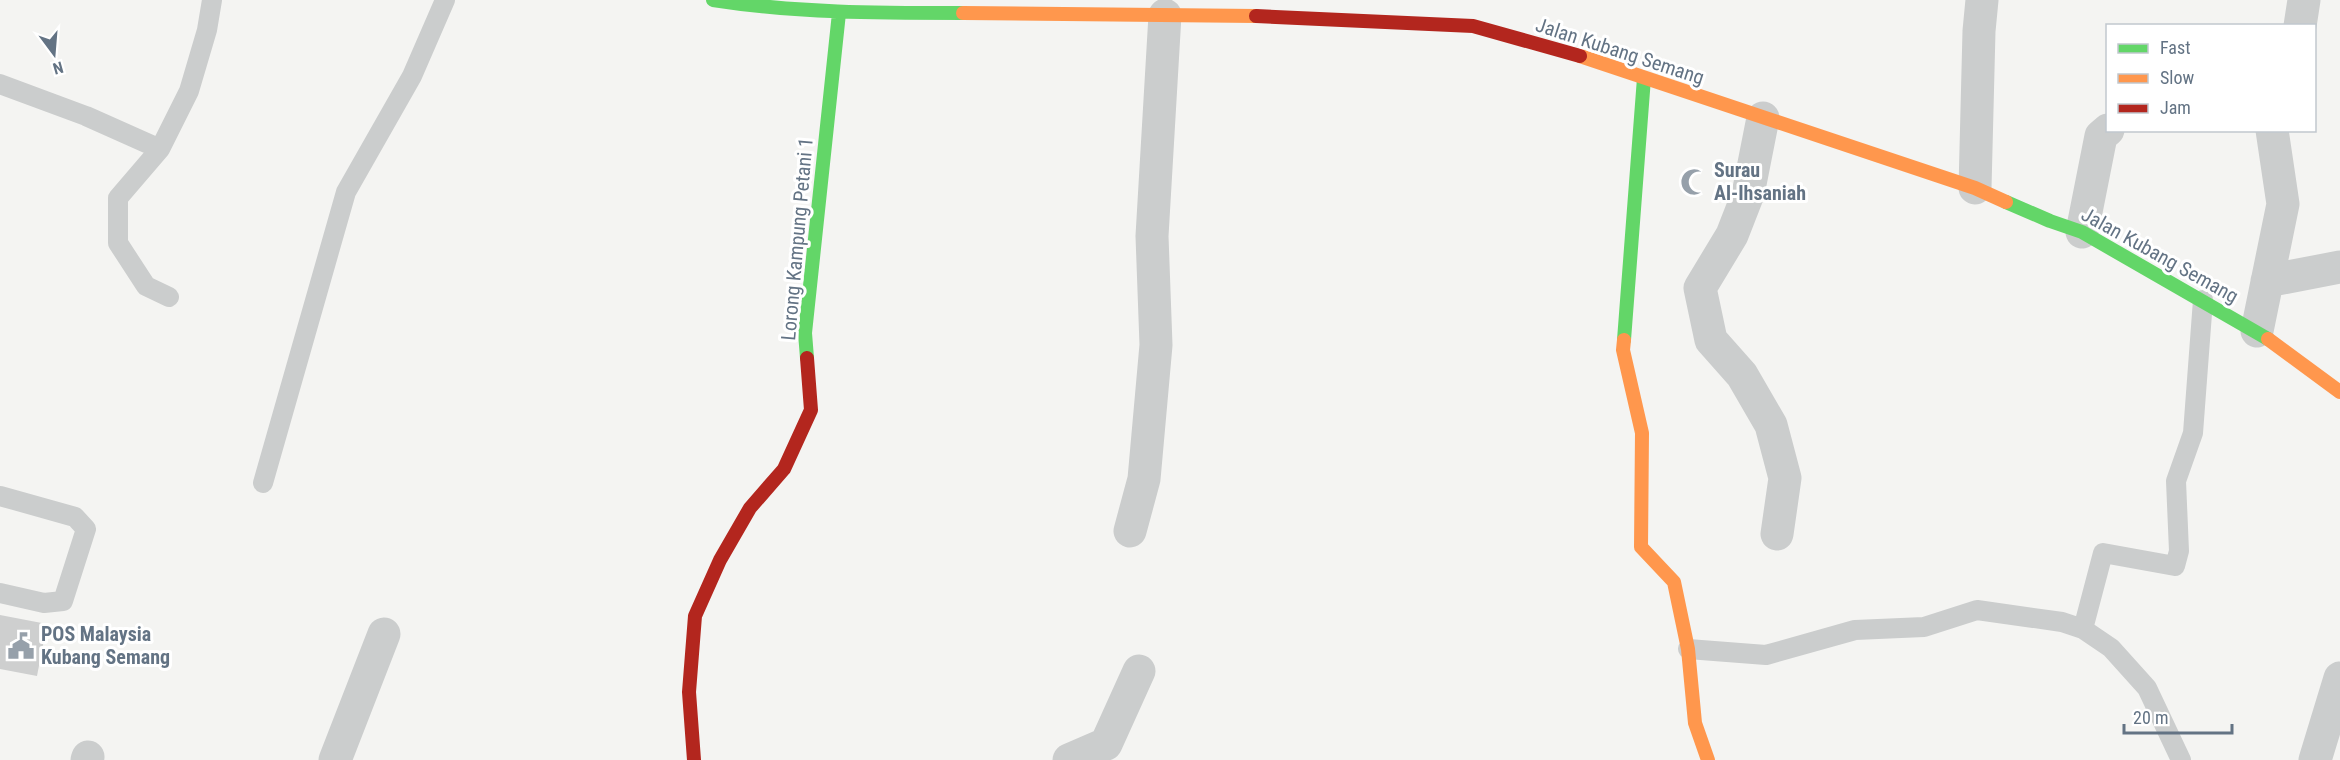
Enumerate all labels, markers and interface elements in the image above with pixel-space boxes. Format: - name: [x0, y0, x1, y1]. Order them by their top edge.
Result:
- street label: Jalan Kubang Semang: [1533, 12, 1707, 90]
- north arrow: [24, 24, 84, 84]
- legend: [2106, 24, 2316, 132]
- text: Fast: [2160, 37, 2191, 58]
- text: N: [51, 57, 65, 78]
- text: Slow: [2160, 67, 2195, 88]
- text: Jam: [2160, 97, 2191, 118]
- street label: Lorong Kampung Petani 1: [776, 137, 818, 341]
- place label: Surau Al-Ihsaniah: [1714, 158, 1806, 205]
- mosque icon: Surau Al-Ihsaniah: [1679, 167, 1709, 197]
- street label: Jalan Kubang Semang: [2077, 202, 2243, 308]
- place label: POS Malaysia Kubang Semang: [41, 622, 170, 669]
- public building icon: POS Malaysia Kubang Semang: [6, 631, 36, 661]
- scale bar: [2124, 697, 2232, 735]
- text: 20 m: [2133, 707, 2168, 728]

